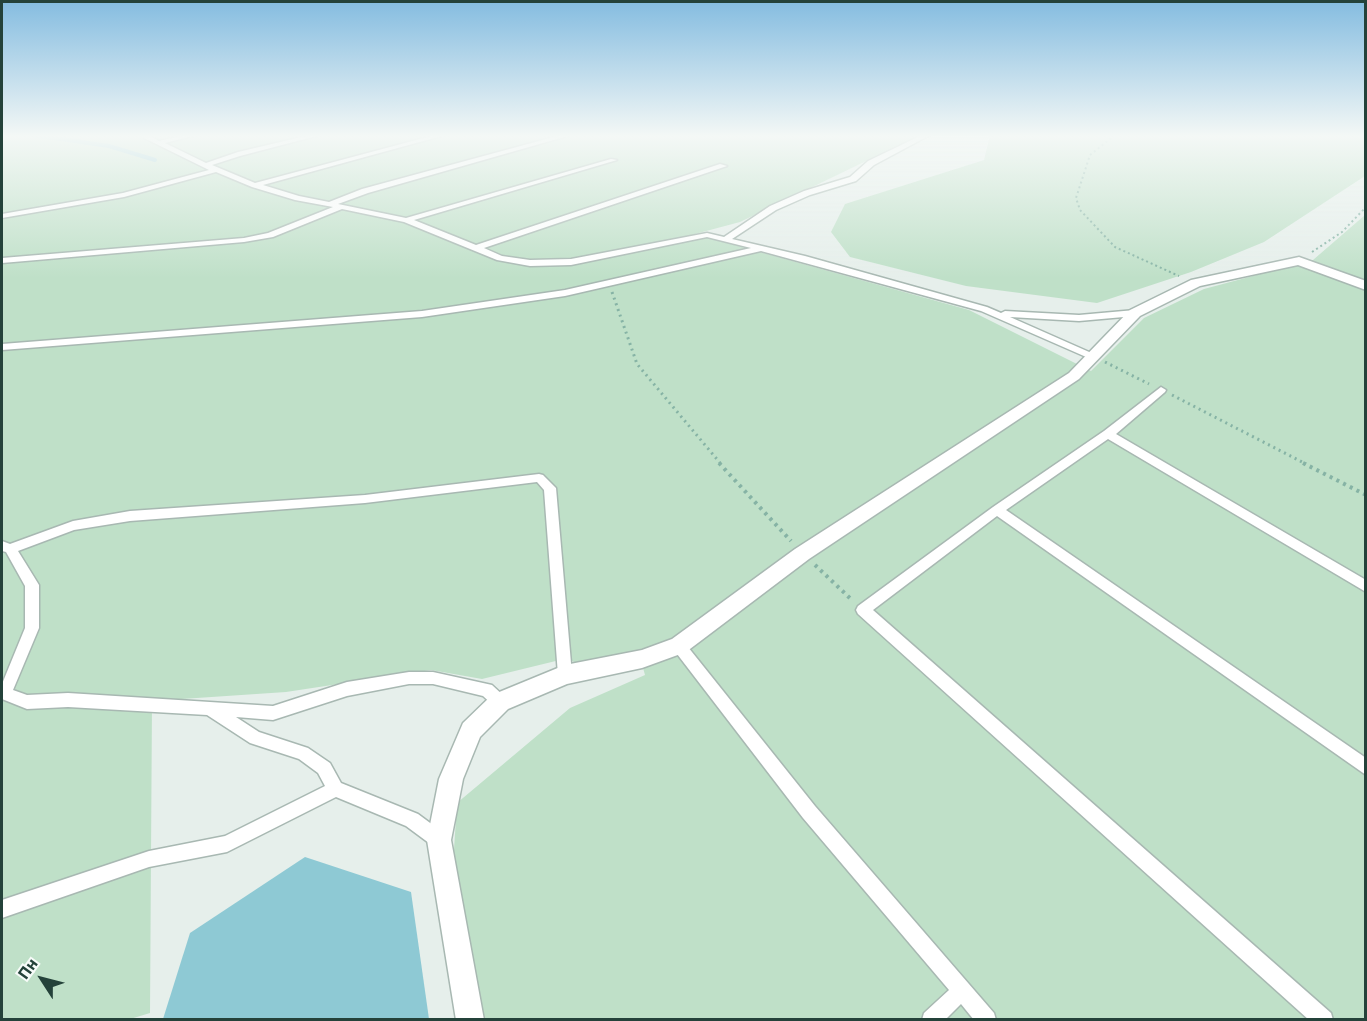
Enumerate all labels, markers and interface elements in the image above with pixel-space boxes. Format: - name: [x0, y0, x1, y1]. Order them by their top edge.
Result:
- north arrow: [12, 949, 72, 1009]
- text: Пн: [13, 954, 42, 983]

